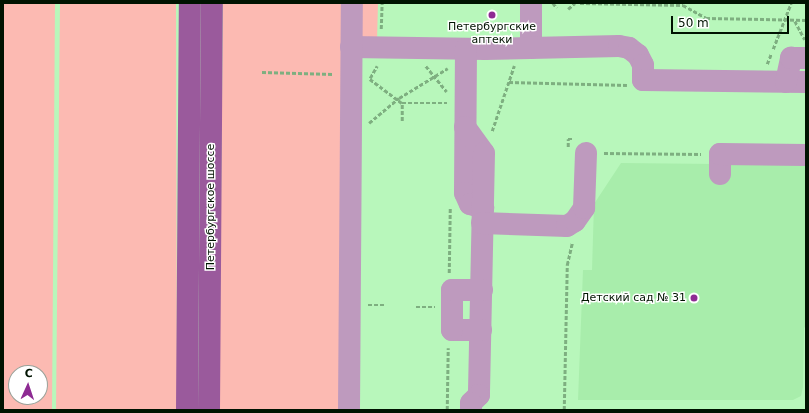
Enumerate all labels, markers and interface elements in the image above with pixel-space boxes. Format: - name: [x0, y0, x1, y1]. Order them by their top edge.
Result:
- scale bar: [673, 8, 791, 34]
- marker: Петербургские аптеки: [487, 10, 497, 20]
- text: 50 m: [678, 16, 709, 30]
- place label: Петербургские аптеки: [448, 21, 536, 47]
- street label: Петербургское шоссе: [204, 144, 218, 270]
- place label: Детский сад № 31: [581, 291, 686, 305]
- marker: Детский сад № 31: [689, 293, 699, 303]
- north arrow: [8, 365, 48, 405]
- text: С: [24, 367, 33, 380]

